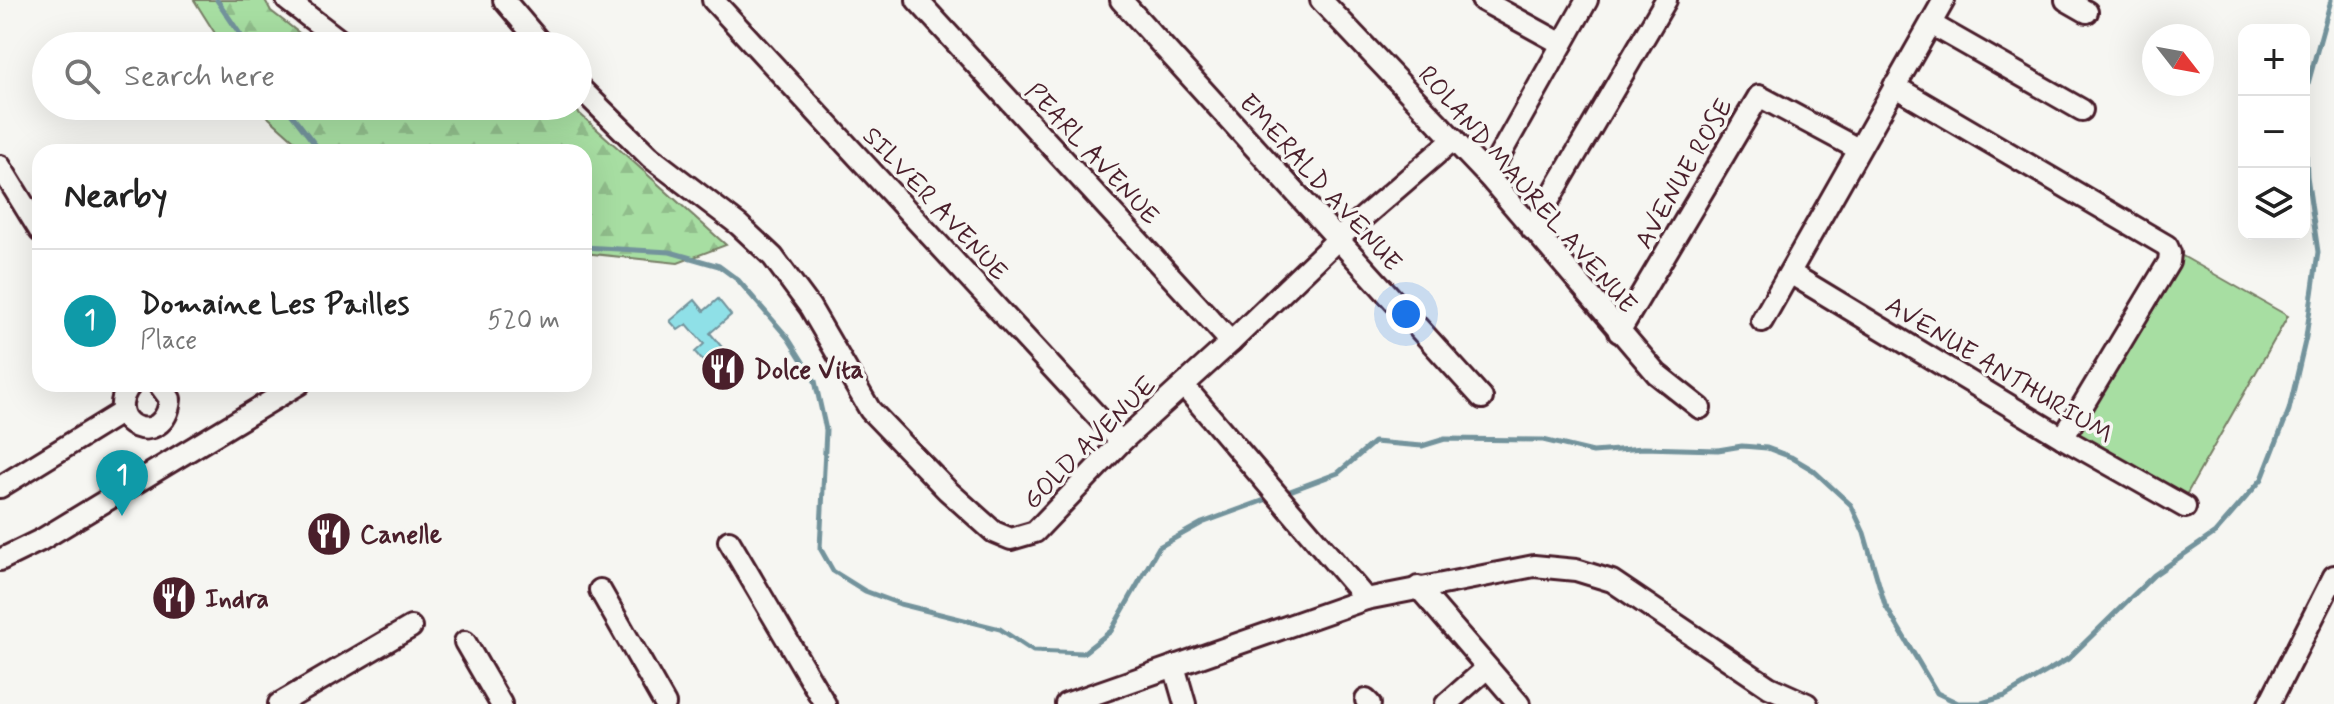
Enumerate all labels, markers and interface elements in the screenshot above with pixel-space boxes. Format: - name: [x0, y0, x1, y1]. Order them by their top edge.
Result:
- north arrow: [2142, 24, 2214, 96]
- map controls: [2238, 24, 2310, 240]
- button: +: [2238, 24, 2310, 96]
- search box: [32, 32, 592, 120]
- icon: search: [60, 54, 104, 98]
- text: Search here: [124, 57, 275, 96]
- street label: ROLAND MAUREL AVENUE: [1409, 59, 1644, 321]
- street label: PEARL AVENUE: [1017, 76, 1166, 233]
- street label: EMERALD AVENUE: [1231, 87, 1409, 280]
- street label: AVENUE ROSE: [1628, 92, 1742, 256]
- button: −: [2238, 96, 2310, 168]
- street label: SILVER AVENUE: [854, 120, 1015, 289]
- button: layers: [2238, 168, 2310, 240]
- text: Nearby: [64, 174, 168, 219]
- text: Domaine Les Pailles: [140, 285, 409, 324]
- street label: AVENUE ANTHURIUM: [1879, 289, 2119, 452]
- your location: [1386, 294, 1426, 334]
- text: 1: [84, 304, 96, 338]
- text: 520 m: [487, 304, 560, 338]
- text: Place: [140, 324, 197, 358]
- restaurant icon: Dolce Vita: [699, 345, 747, 393]
- place label: Dolce Vita: [754, 354, 864, 388]
- street label: GOLD AVENUE: [1016, 369, 1165, 518]
- pin: 1: [96, 450, 148, 516]
- restaurant icon: Canelle: [305, 510, 353, 558]
- place label: Canelle: [360, 519, 442, 553]
- restaurant icon: Indra: [150, 574, 198, 622]
- place label: Indra: [205, 583, 269, 617]

